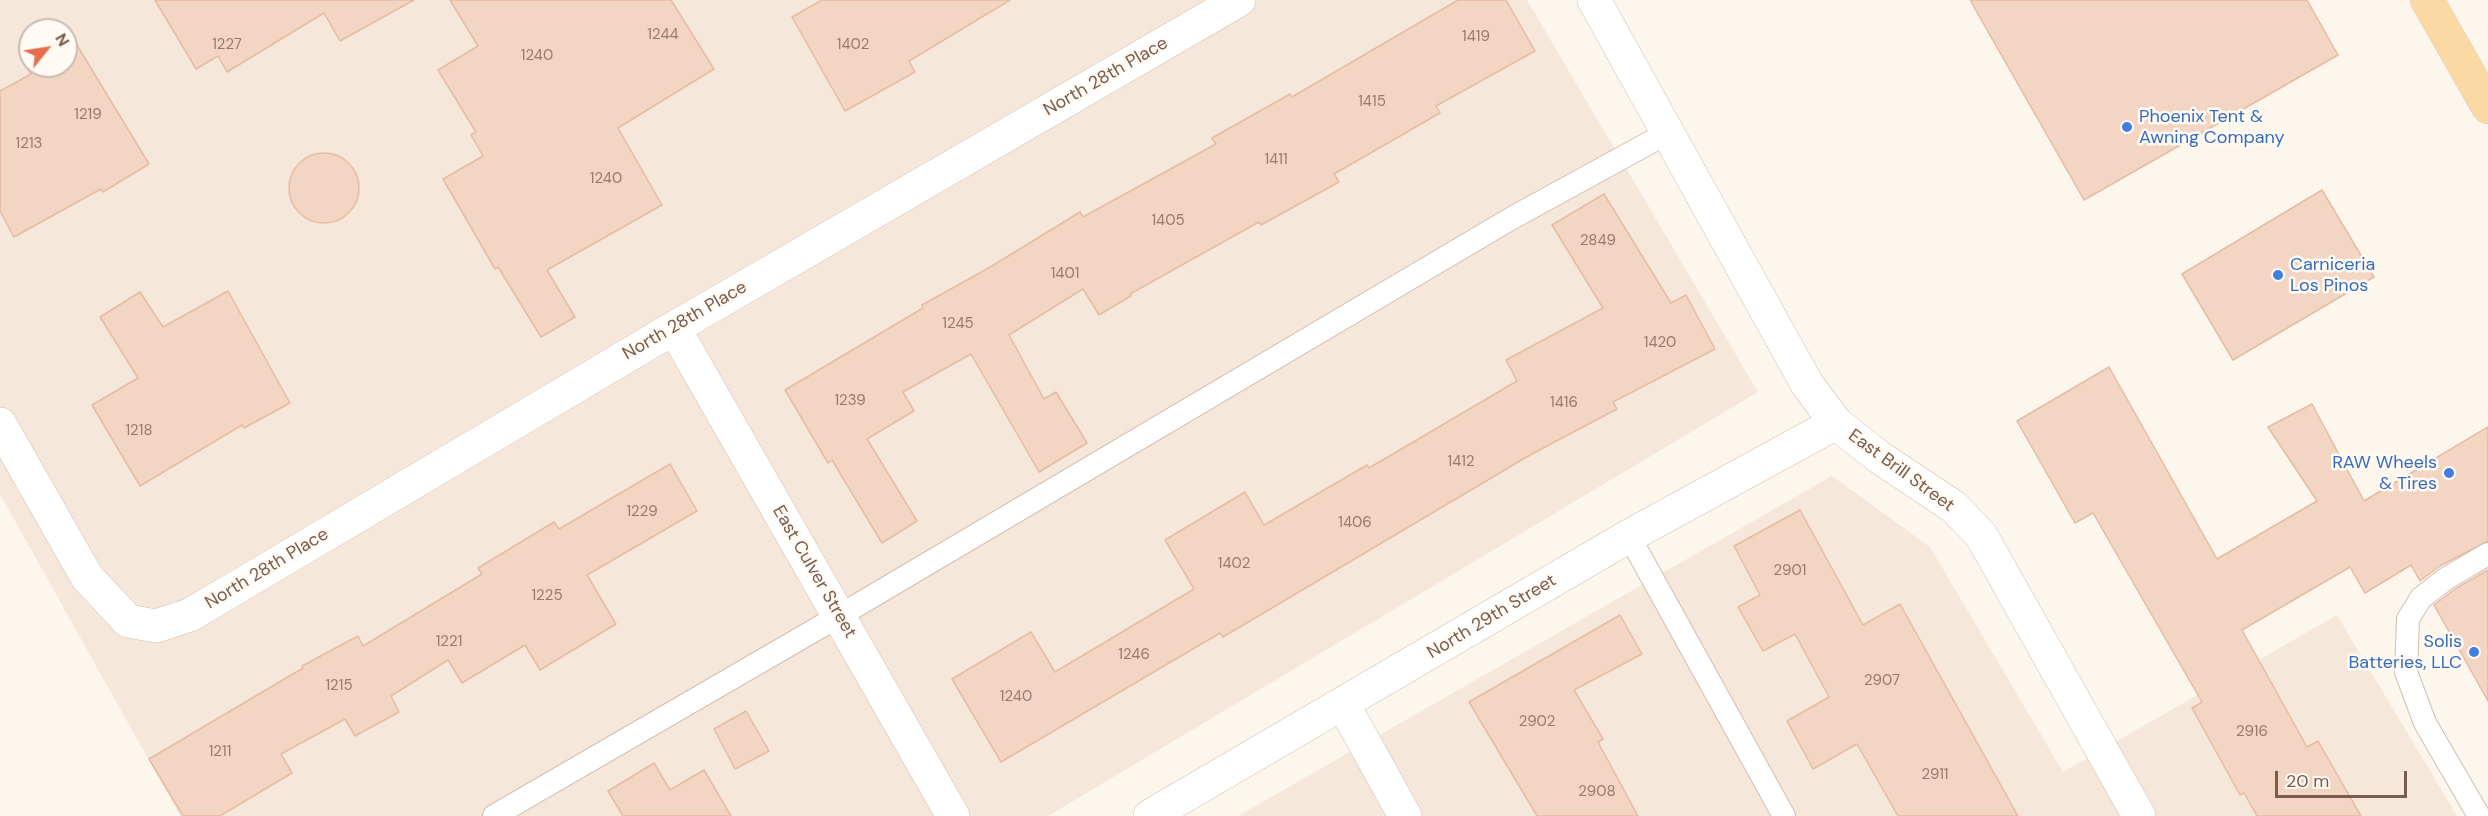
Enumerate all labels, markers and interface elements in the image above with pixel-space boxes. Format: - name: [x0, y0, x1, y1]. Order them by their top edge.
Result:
- north arrow: [18, 18, 78, 78]
- house number: 1244: [647, 26, 679, 44]
- house number: 1419: [1462, 28, 1490, 46]
- text: N: [50, 29, 74, 50]
- street label: North 28th Place: [1040, 33, 1172, 121]
- house number: 1227: [212, 36, 242, 54]
- house number: 1402: [837, 36, 869, 54]
- house number: 1240: [521, 47, 553, 65]
- house number: 1415: [1358, 93, 1386, 111]
- house number: 1219: [74, 106, 102, 124]
- place label: Phoenix Tent & Awning Company: [2139, 106, 2285, 148]
- marker: Phoenix Tent & Awning Company: [2120, 120, 2134, 134]
- house number: 1213: [16, 135, 42, 153]
- house number: 1411: [1264, 151, 1288, 169]
- house number: 1240: [590, 170, 622, 188]
- house number: 1405: [1151, 212, 1185, 230]
- house number: 2849: [1580, 232, 1616, 250]
- place label: Carniceria Los Pinos: [2290, 254, 2375, 296]
- house number: 1401: [1051, 265, 1079, 283]
- marker: Carniceria Los Pinos: [2271, 268, 2285, 282]
- street label: North 28th Place: [619, 277, 751, 365]
- house number: 1245: [942, 315, 974, 333]
- house number: 1420: [1644, 334, 1676, 352]
- house number: 1239: [834, 392, 866, 410]
- house number: 1416: [1550, 394, 1578, 412]
- house number: 1218: [125, 422, 153, 440]
- street label: East Brill Street: [1844, 425, 1958, 517]
- place label: RAW Wheels & Tires: [2332, 452, 2437, 494]
- house number: 1412: [1447, 453, 1475, 471]
- marker: RAW Wheels & Tires: [2442, 466, 2456, 480]
- street label: East Culver Street: [767, 502, 861, 642]
- house number: 1229: [626, 503, 658, 521]
- house number: 1406: [1338, 514, 1372, 532]
- street label: North 28th Place: [201, 524, 333, 614]
- house number: 1402: [1218, 555, 1250, 573]
- house number: 2901: [1774, 562, 1806, 580]
- street label: North 29th Street: [1424, 570, 1560, 664]
- house number: 1225: [531, 587, 563, 605]
- place label: Solis Batteries, LLC: [2349, 631, 2462, 674]
- house number: 1221: [436, 633, 462, 651]
- marker: Solis Batteries, LLC: [2467, 645, 2481, 659]
- house number: 1246: [1118, 646, 1150, 664]
- house number: 2907: [1864, 672, 1900, 690]
- house number: 1215: [325, 677, 353, 695]
- house number: 1240: [1000, 688, 1032, 706]
- house number: 2902: [1519, 713, 1555, 731]
- house number: 2916: [2236, 723, 2268, 741]
- house number: 1211: [209, 743, 231, 761]
- scale bar: [2278, 759, 2410, 797]
- house number: 2911: [1921, 766, 1949, 784]
- text: 20 m: [2286, 769, 2329, 793]
- house number: 2908: [1578, 783, 1616, 801]

